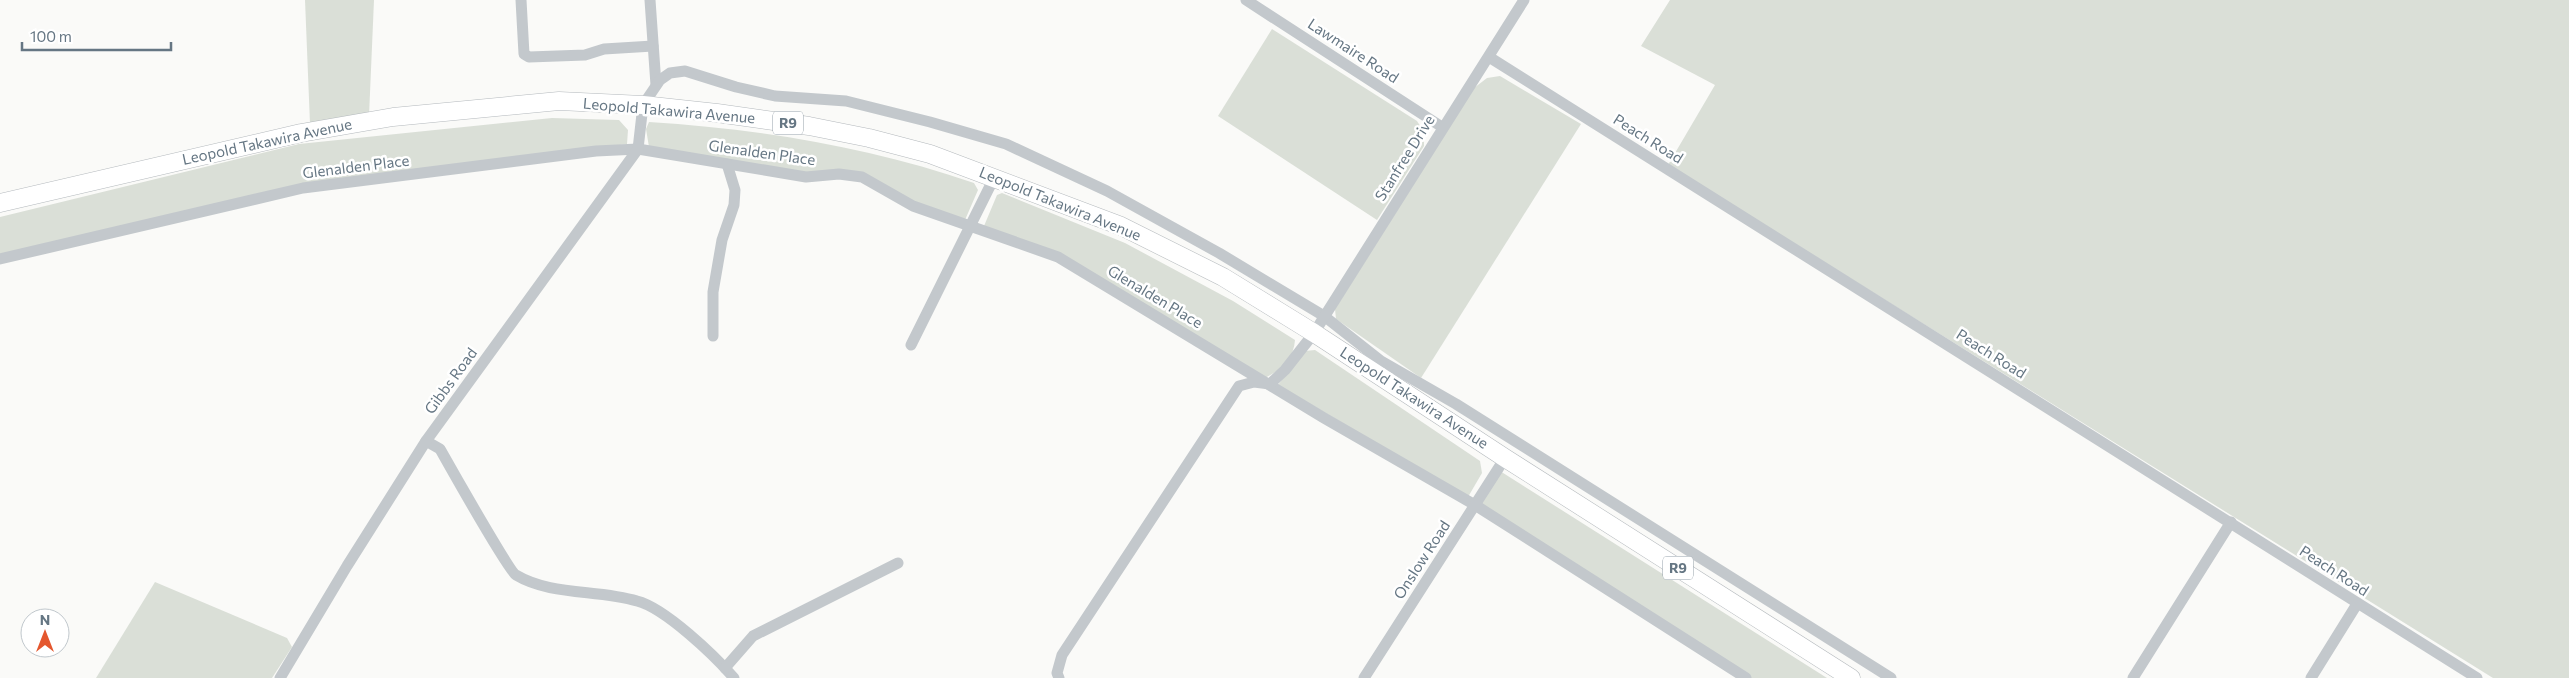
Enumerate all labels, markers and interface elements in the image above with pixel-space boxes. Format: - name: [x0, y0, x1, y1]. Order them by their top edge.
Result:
- street label: Lawmaire Road: [1305, 14, 1402, 86]
- scale bar: [22, 20, 171, 52]
- text: 100 m: [30, 27, 72, 45]
- street label: Leopold Takawira Avenue: [582, 93, 756, 127]
- street label: Peach Road: [1610, 110, 1687, 167]
- street label: Stanfree Drive: [1371, 111, 1438, 204]
- road number: R9: [773, 112, 803, 134]
- street label: Leopold Takawira Avenue: [180, 114, 353, 168]
- street label: Glenalden Place: [708, 136, 817, 168]
- street label: Glenalden Place: [301, 151, 410, 181]
- street label: Leopold Takawira Avenue: [977, 162, 1144, 244]
- street label: Glenalden Place: [1105, 261, 1206, 332]
- street label: Peach Road: [1953, 325, 2030, 382]
- street label: Leopold Takawira Avenue: [1337, 342, 1492, 452]
- street label: Gibbs Road: [420, 344, 480, 417]
- street label: Onslow Road: [1389, 517, 1453, 602]
- street label: Peach Road: [2297, 541, 2373, 599]
- road number: R9: [1663, 556, 1693, 580]
- north arrow: [20, 608, 70, 658]
- text: N: [40, 611, 50, 628]

